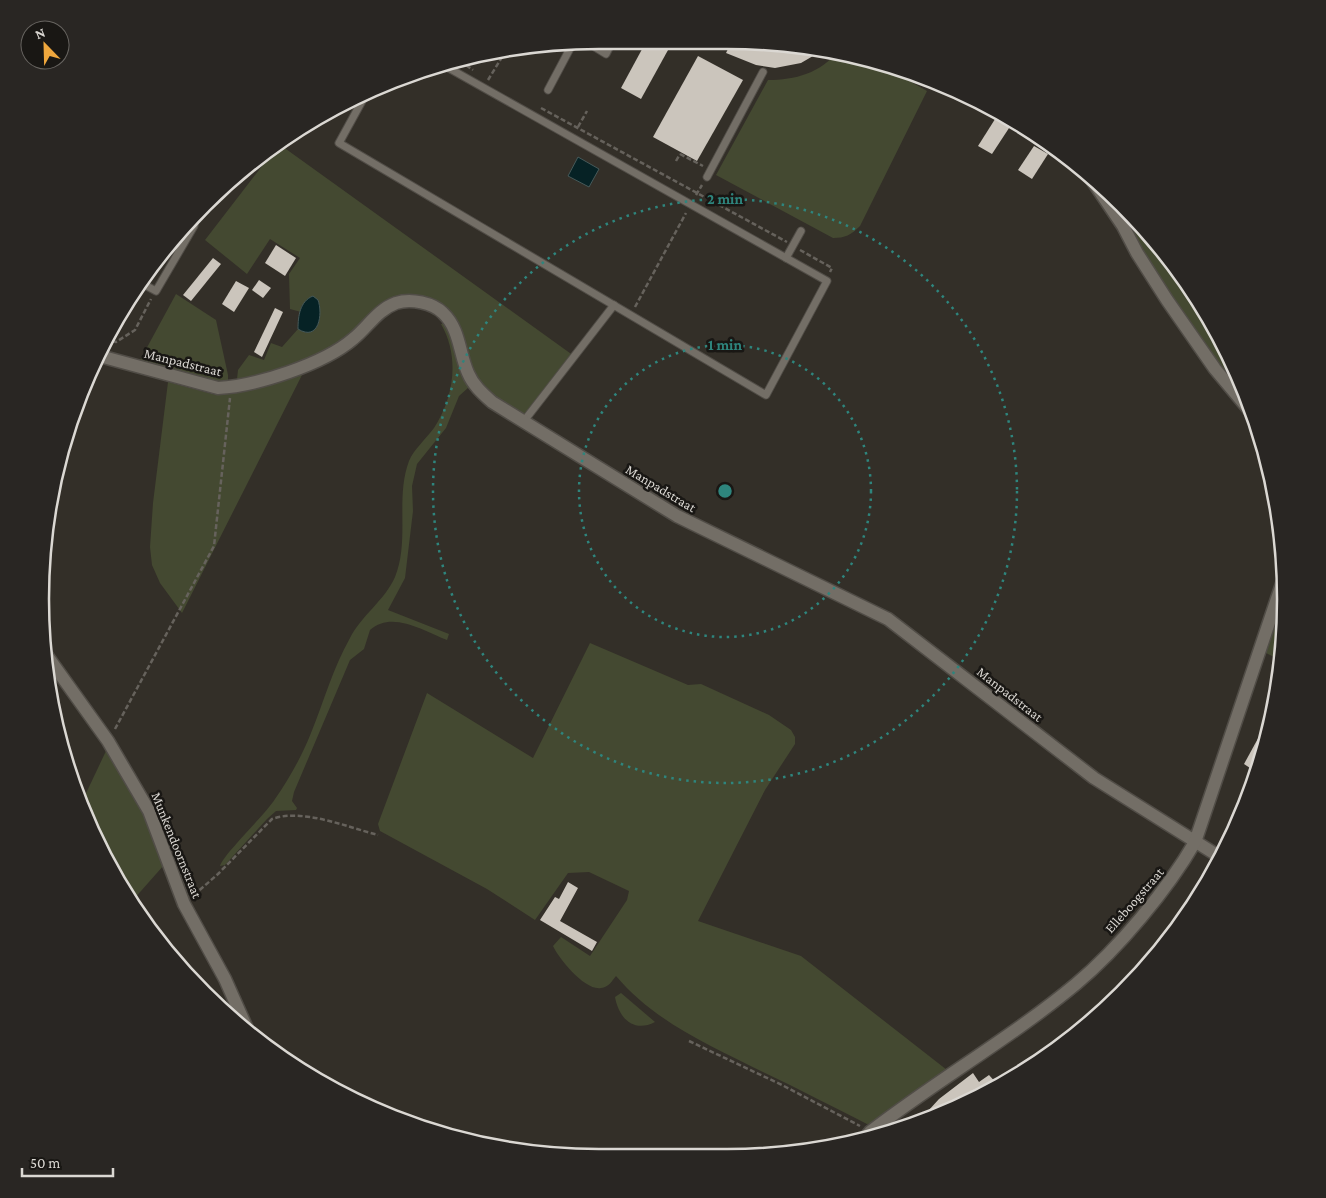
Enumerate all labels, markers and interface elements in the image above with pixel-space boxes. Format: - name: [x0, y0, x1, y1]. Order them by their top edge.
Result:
- north arrow: [20, 20, 70, 70]
- text: N: [32, 24, 48, 42]
- text: 2 min: [707, 191, 743, 207]
- text: 1 min: [708, 337, 742, 353]
- street label: Manpadstraat: [143, 345, 224, 379]
- street label: Manpadstraat: [623, 461, 699, 515]
- centre of rings: [716, 482, 734, 500]
- street label: Manpadstraat: [974, 663, 1046, 725]
- street label: Munkendoornstraat: [148, 790, 206, 901]
- street label: Elleboogstraat: [1101, 864, 1167, 936]
- scale bar: [22, 1146, 114, 1178]
- text: 50 m: [30, 1155, 60, 1171]

